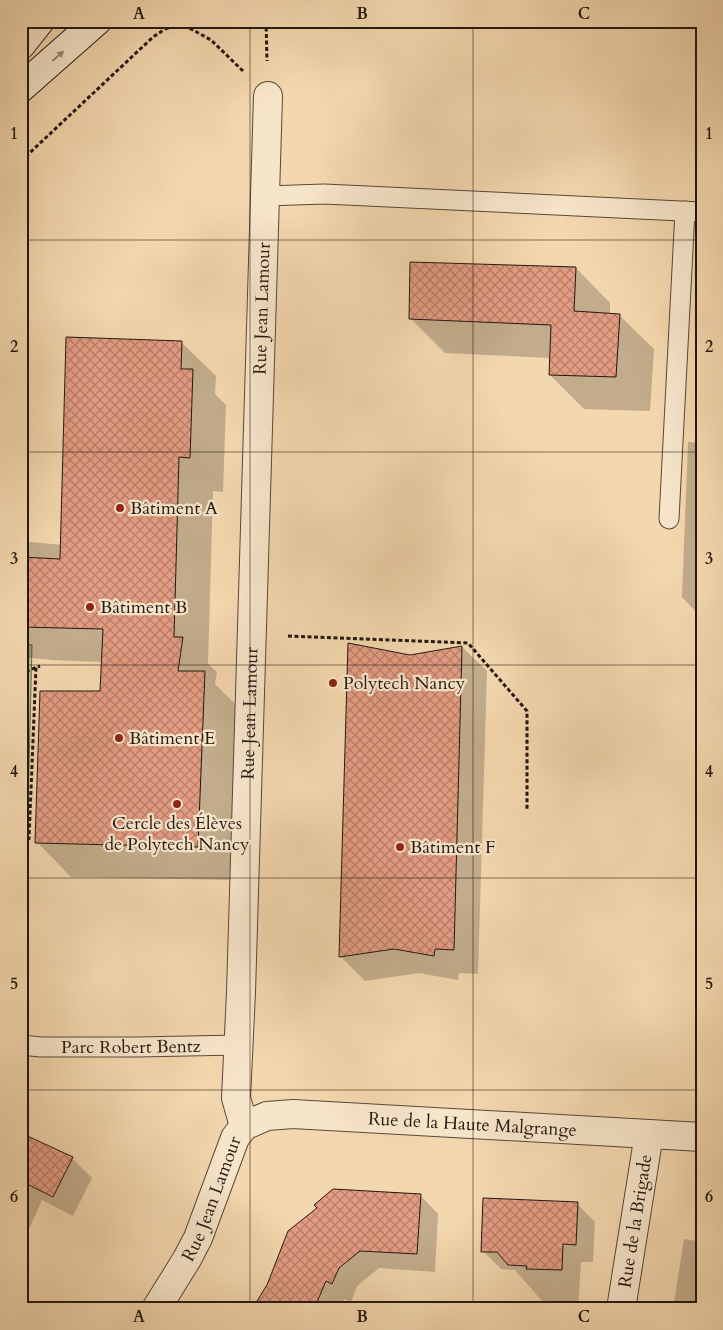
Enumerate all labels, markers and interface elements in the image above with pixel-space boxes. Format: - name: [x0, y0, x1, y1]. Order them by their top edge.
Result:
- text: A: [133, 3, 145, 25]
- text: B: [356, 3, 368, 25]
- text: C: [578, 3, 590, 25]
- one-way arrow: [51, 50, 63, 62]
- text: 1: [10, 123, 18, 145]
- text: 1: [705, 123, 713, 145]
- street label: Rue Jean Lamour: [247, 241, 276, 375]
- text: 2: [10, 336, 18, 358]
- text: 2: [705, 336, 713, 358]
- place label: Bâtiment A: [130, 496, 218, 521]
- marker: Bâtiment A: [114, 502, 126, 514]
- text: 3: [10, 548, 18, 570]
- text: 3: [705, 548, 713, 570]
- place label: Bâtiment B: [100, 595, 187, 620]
- marker: Bâtiment B: [84, 601, 96, 613]
- street label: Rue Jean Lamour: [235, 646, 264, 780]
- place label: Polytech Nancy: [343, 671, 466, 696]
- marker: Polytech Nancy: [327, 677, 339, 689]
- place label: Bâtiment E: [129, 726, 215, 751]
- marker: Bâtiment E: [113, 732, 125, 744]
- text: 4: [10, 761, 18, 783]
- text: 4: [705, 761, 713, 783]
- marker: Cercle des Élèves de Polytech Nancy: [171, 798, 183, 810]
- place label: Cercle des Élèves de Polytech Nancy: [105, 811, 250, 857]
- place label: Bâtiment F: [410, 835, 495, 860]
- marker: Bâtiment F: [394, 841, 406, 853]
- text: 5: [10, 973, 18, 995]
- text: 5: [705, 973, 713, 995]
- street label: Parc Robert Bentz: [61, 1033, 201, 1060]
- street label: Rue de la Haute Malgrange: [367, 1106, 577, 1142]
- street label: Rue Jean Lamour: [175, 1132, 247, 1266]
- street label: Rue de la Brigade: [612, 1153, 658, 1290]
- text: 6: [10, 1186, 18, 1208]
- text: 6: [705, 1186, 713, 1208]
- text: A: [133, 1306, 145, 1328]
- text: B: [356, 1306, 368, 1328]
- text: C: [578, 1306, 590, 1328]

